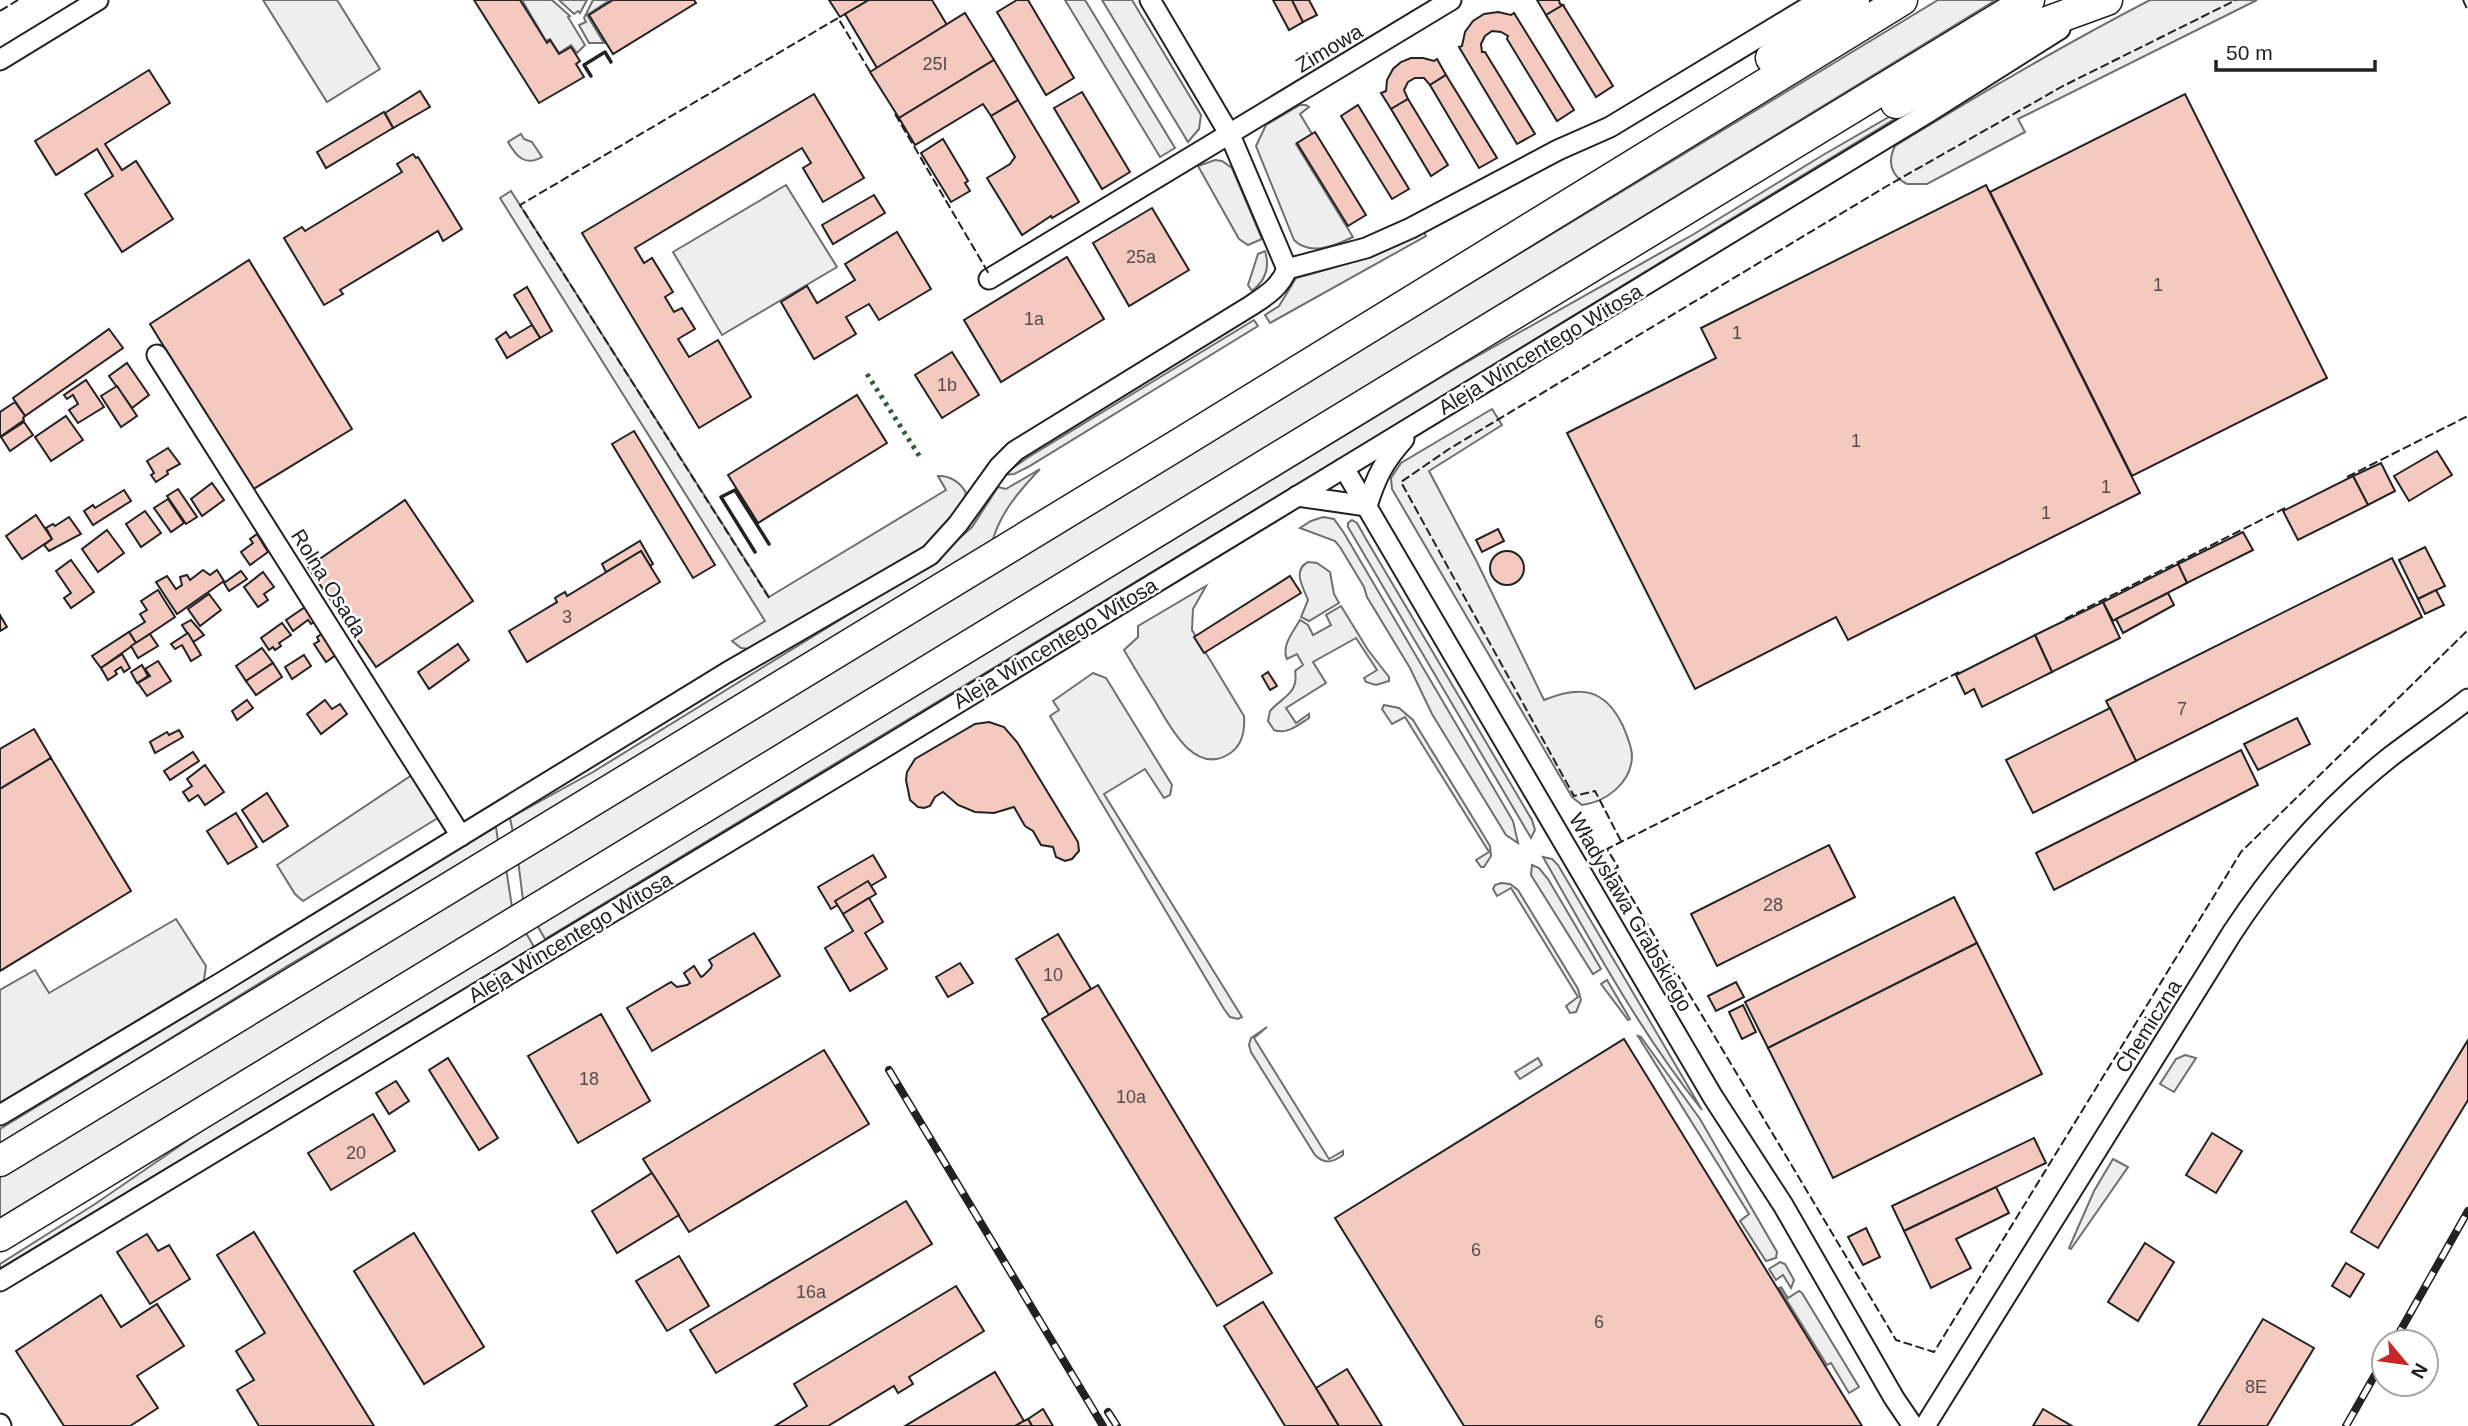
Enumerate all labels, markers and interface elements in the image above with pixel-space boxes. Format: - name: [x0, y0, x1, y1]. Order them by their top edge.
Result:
- street label: Zimowa: [1292, 19, 1367, 77]
- scale bar: [2216, 28, 2375, 72]
- text: 50 m: [2226, 41, 2273, 64]
- house number: 25I: [922, 54, 948, 74]
- house number: 25a: [1126, 247, 1157, 267]
- house number: 1: [2153, 275, 2163, 295]
- street label: Aleja Wincentego Witosa: [1434, 279, 1646, 419]
- house number: 1a: [1024, 309, 1045, 329]
- house number: 1: [1732, 323, 1742, 343]
- house number: 1b: [937, 375, 957, 395]
- house number: 1: [1851, 431, 1861, 451]
- house number: 1: [2101, 477, 2111, 497]
- house number: 1: [2041, 503, 2051, 523]
- street label: Rolna Osada: [287, 525, 371, 641]
- street label: Aleja Wincentego Witosa: [949, 573, 1161, 713]
- house number: 3: [562, 607, 572, 627]
- house number: 7: [2177, 699, 2187, 719]
- street label: Władysława Grabskiego: [1565, 809, 1697, 1015]
- street label: Aleja Wincentego Witosa: [464, 867, 676, 1007]
- house number: 28: [1763, 895, 1783, 915]
- house number: 10: [1043, 965, 1063, 985]
- street label: Chemiczna: [2110, 975, 2186, 1077]
- house number: 18: [579, 1069, 599, 1089]
- house number: 10a: [1116, 1087, 1147, 1107]
- house number: 20: [346, 1143, 366, 1163]
- house number: 6: [1471, 1240, 1481, 1260]
- house number: 16a: [796, 1282, 827, 1302]
- house number: 6: [1594, 1312, 1604, 1332]
- north arrow: [2370, 1328, 2440, 1398]
- text: N: [2407, 1360, 2432, 1382]
- house number: 8E: [2245, 1377, 2267, 1397]

